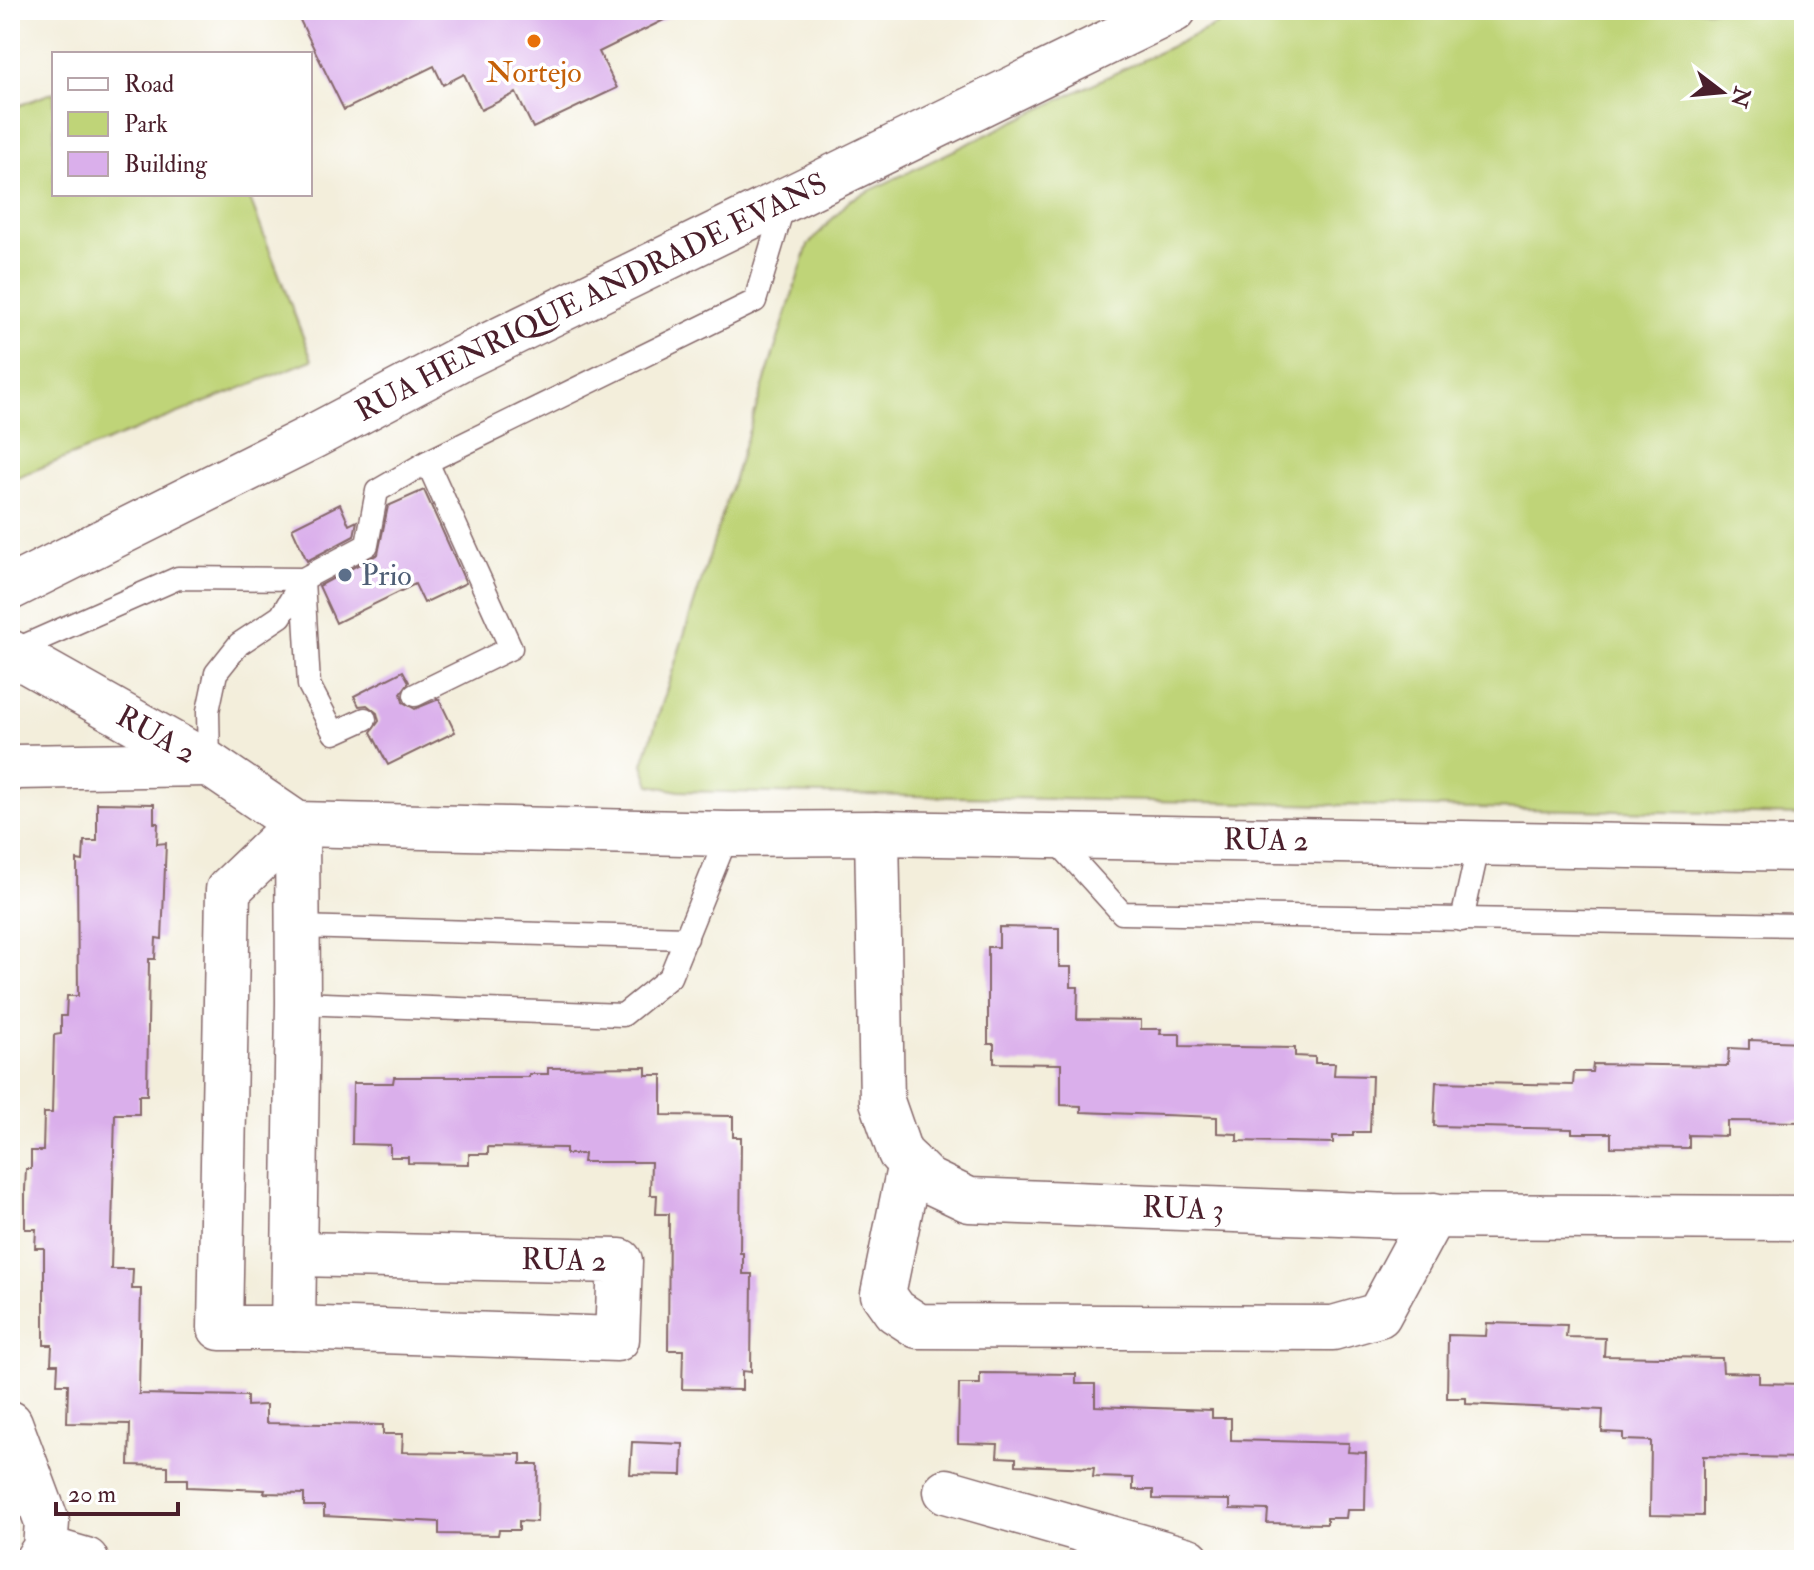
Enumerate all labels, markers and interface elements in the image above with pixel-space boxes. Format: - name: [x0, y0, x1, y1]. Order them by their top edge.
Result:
- marker: Nortejo: [525, 32, 543, 50]
- legend: [52, 52, 312, 196]
- north arrow: [1682, 52, 1762, 132]
- place label: Nortejo: [486, 54, 582, 91]
- text: Road: [124, 69, 174, 100]
- text: N: [1724, 83, 1757, 111]
- text: Park: [124, 109, 168, 140]
- text: Building: [124, 149, 208, 180]
- street label: RUA HENRIQUE ANDRADE EVANS: [349, 164, 833, 429]
- place label: Prio: [361, 557, 412, 594]
- marker: Prio: [336, 566, 354, 584]
- street label: RUA 2: [110, 697, 203, 772]
- street label: RUA 2: [1223, 820, 1309, 859]
- street label: RUA 3: [1141, 1188, 1225, 1228]
- street label: RUA 2: [521, 1240, 607, 1279]
- scale bar: [56, 1466, 178, 1516]
- text: 20 m: [68, 1479, 117, 1510]

